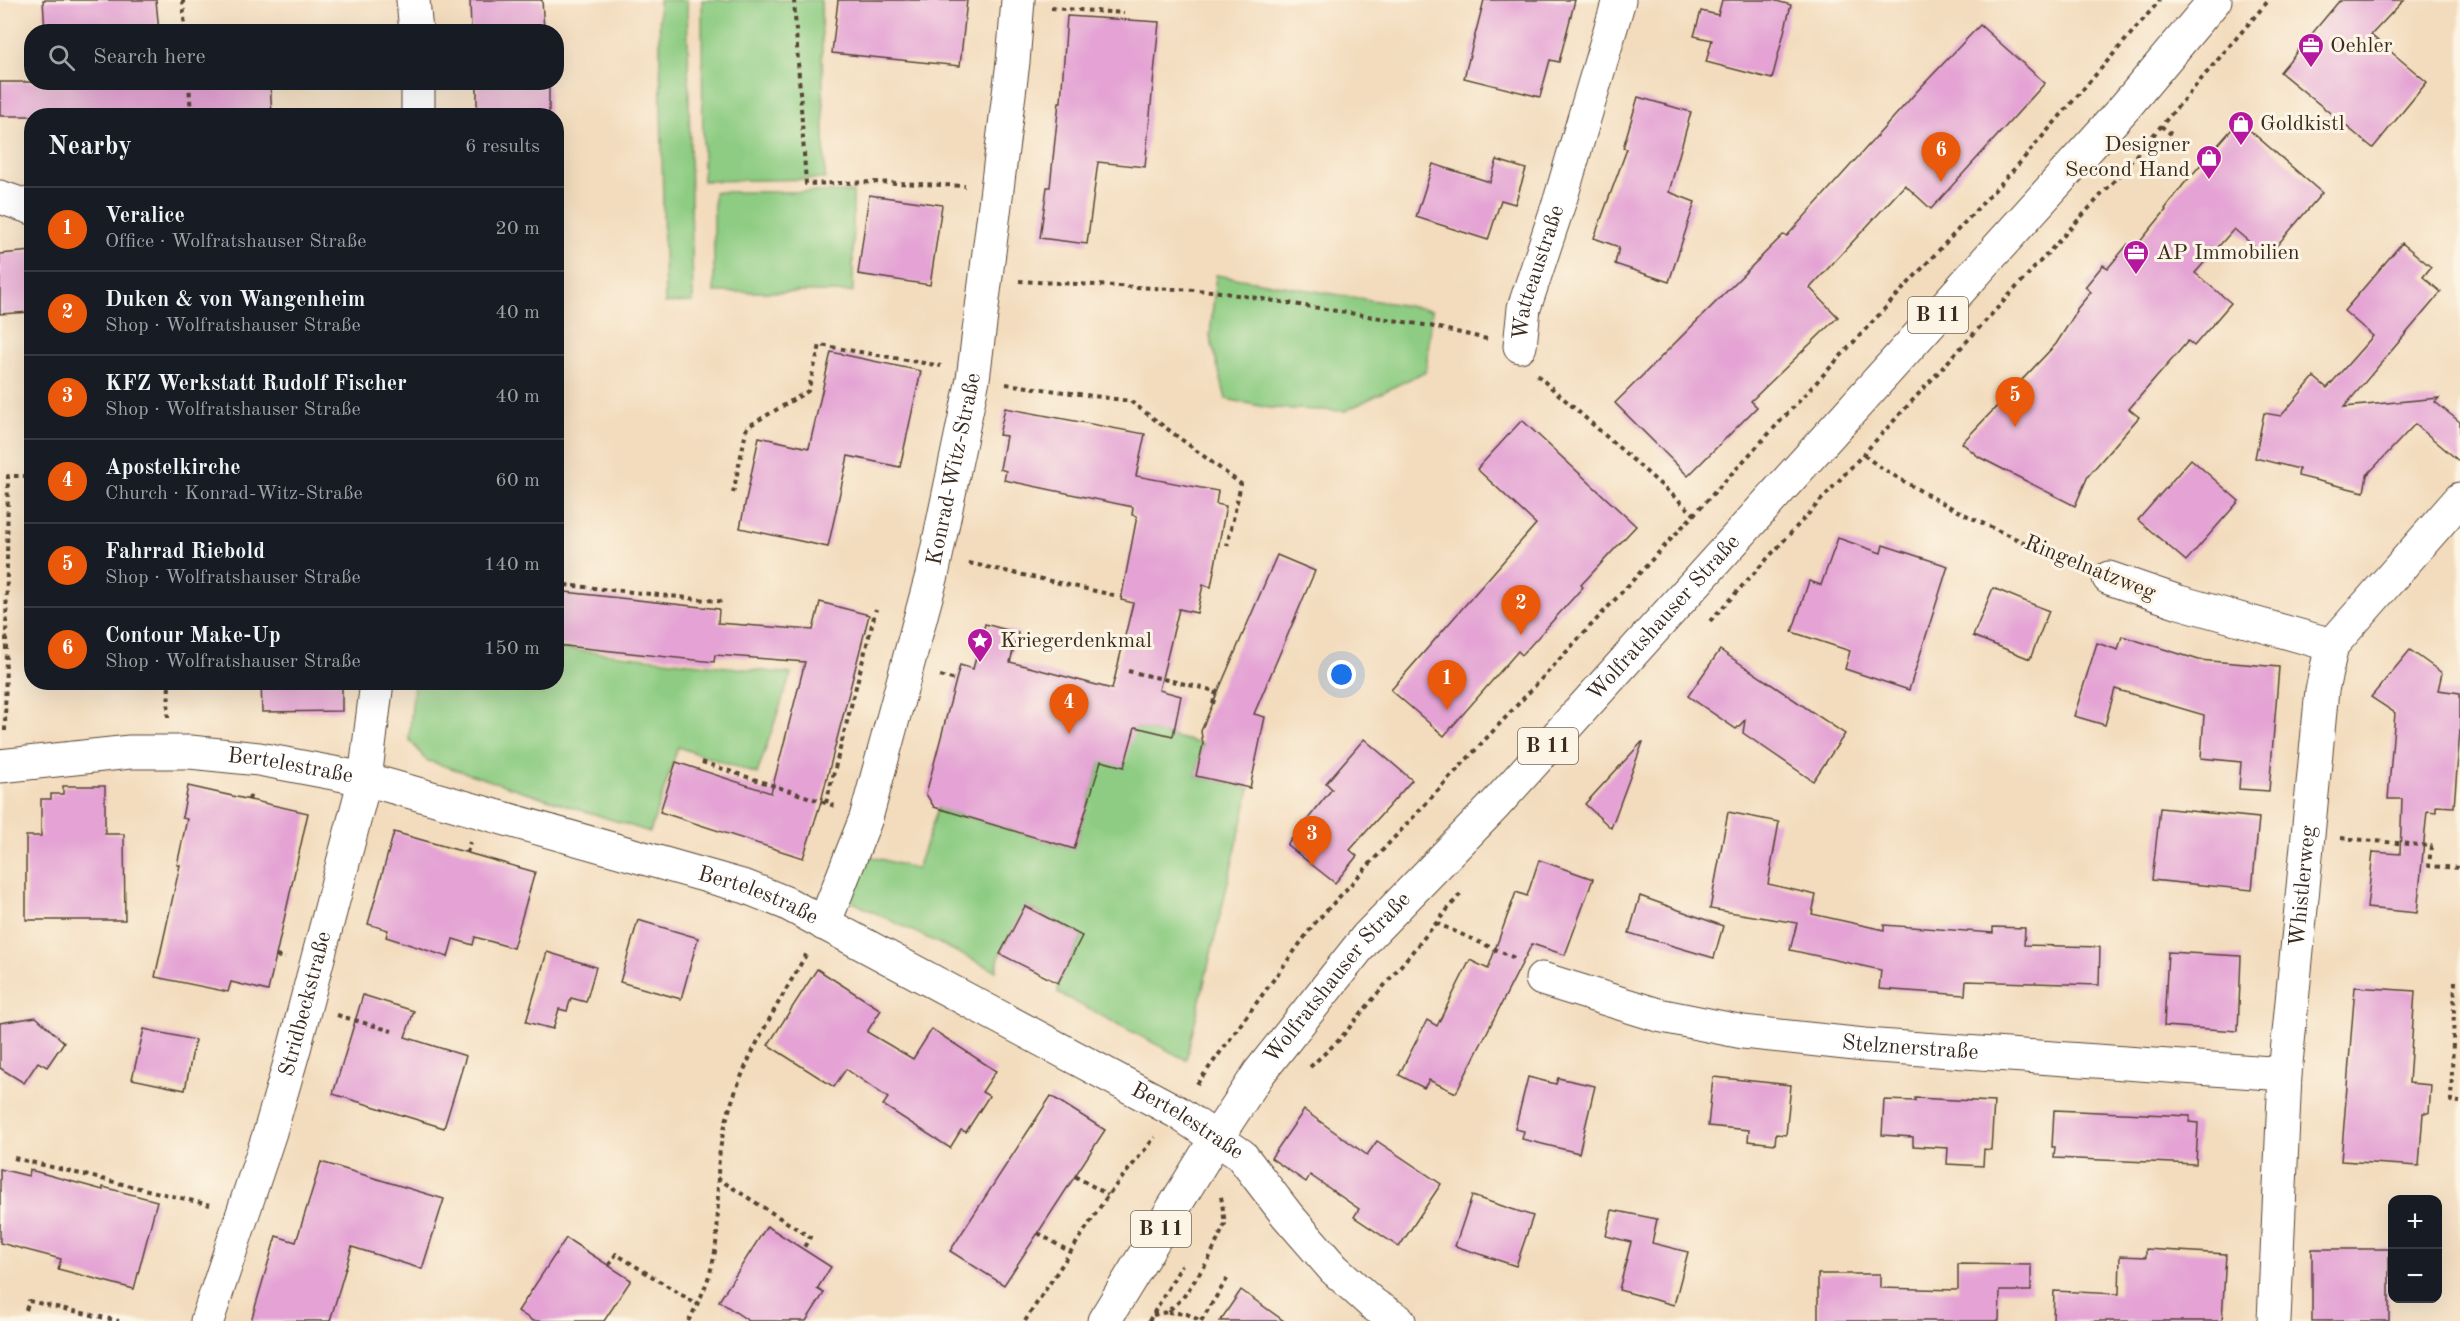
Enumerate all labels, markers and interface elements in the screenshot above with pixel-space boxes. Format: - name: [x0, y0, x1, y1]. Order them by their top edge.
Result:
- search box: [24, 24, 564, 90]
- office icon: Oehler: [2296, 31, 2326, 69]
- place label: Oehler: [2330, 35, 2393, 57]
- icon: search: [45, 41, 78, 74]
- text: Search here: [93, 46, 206, 68]
- shop icon: Goldkistl: [2226, 109, 2256, 147]
- place label: Goldkistl: [2260, 113, 2345, 135]
- pin: 6: [1922, 132, 1960, 182]
- text: Nearby: [48, 134, 132, 160]
- place label: Designer Second Hand: [2065, 134, 2190, 181]
- text: 6 results: [465, 137, 540, 157]
- shop icon: Designer Second Hand: [2194, 143, 2224, 181]
- street label: Watteaustraße: [1510, 202, 1568, 341]
- text: Veralice: [105, 205, 185, 227]
- text: 1: [62, 219, 73, 239]
- text: 20 m: [495, 219, 540, 239]
- text: Office · Wolfratshauser Straße: [105, 232, 366, 252]
- office icon: AP Immobilien: [2121, 238, 2151, 276]
- place label: AP Immobilien: [2156, 242, 2300, 264]
- text: Duken & von Wangenheim: [105, 289, 365, 311]
- road number: B 11: [1908, 297, 1968, 333]
- text: 2: [62, 303, 73, 323]
- text: 40 m: [495, 303, 540, 323]
- text: Shop · Wolfratshauser Straße: [105, 316, 361, 336]
- street label: Konrad-Witz-Straße: [923, 372, 985, 567]
- text: KFZ Werkstatt Rudolf Fischer: [105, 373, 407, 395]
- pin: 5: [1996, 378, 2034, 427]
- text: 3: [62, 387, 73, 407]
- text: 40 m: [495, 387, 540, 407]
- text: Shop · Wolfratshauser Straße: [105, 400, 361, 420]
- text: Apostelkirche: [105, 457, 241, 479]
- text: 4: [62, 471, 73, 491]
- text: 60 m: [495, 471, 540, 491]
- text: Church · Konrad-Witz-Straße: [105, 484, 363, 504]
- street label: Wolfratshauser Straße: [1584, 531, 1744, 705]
- street label: Ringelnatzweg: [2021, 532, 2159, 604]
- text: Fahrrad Riebold: [105, 541, 265, 563]
- text: 5: [62, 555, 73, 575]
- text: 140 m: [484, 555, 540, 575]
- text: Shop · Wolfratshauser Straße: [105, 568, 361, 588]
- pin: 2: [1502, 586, 1540, 635]
- text: Contour Make-Up: [105, 625, 281, 647]
- place icon: Kriegerdenkmal: [965, 626, 995, 664]
- place label: Kriegerdenkmal: [1000, 630, 1152, 652]
- text: 6: [62, 639, 73, 659]
- text: 150 m: [484, 639, 540, 659]
- text: Shop · Wolfratshauser Straße: [105, 652, 361, 672]
- your location: [1327, 660, 1356, 689]
- pin: 1: [1428, 660, 1466, 710]
- pin: 4: [1050, 684, 1088, 734]
- road number: B 11: [1518, 728, 1578, 764]
- street label: Bertelestraße: [226, 745, 355, 788]
- pin: 3: [1292, 816, 1332, 866]
- street label: Whistlerweg: [2286, 824, 2320, 948]
- street label: Bertelestraße: [695, 863, 822, 929]
- street label: Wolfratshauser Straße: [1260, 888, 1415, 1067]
- street label: Stridbeckstraße: [276, 929, 335, 1079]
- street label: Stelznerstraße: [1841, 1032, 1979, 1064]
- street label: Bertelestraße: [1128, 1079, 1247, 1164]
- map controls: [2388, 1195, 2442, 1303]
- button: +: [2388, 1195, 2442, 1249]
- road number: B 11: [1131, 1211, 1191, 1247]
- button: −: [2388, 1249, 2442, 1303]

